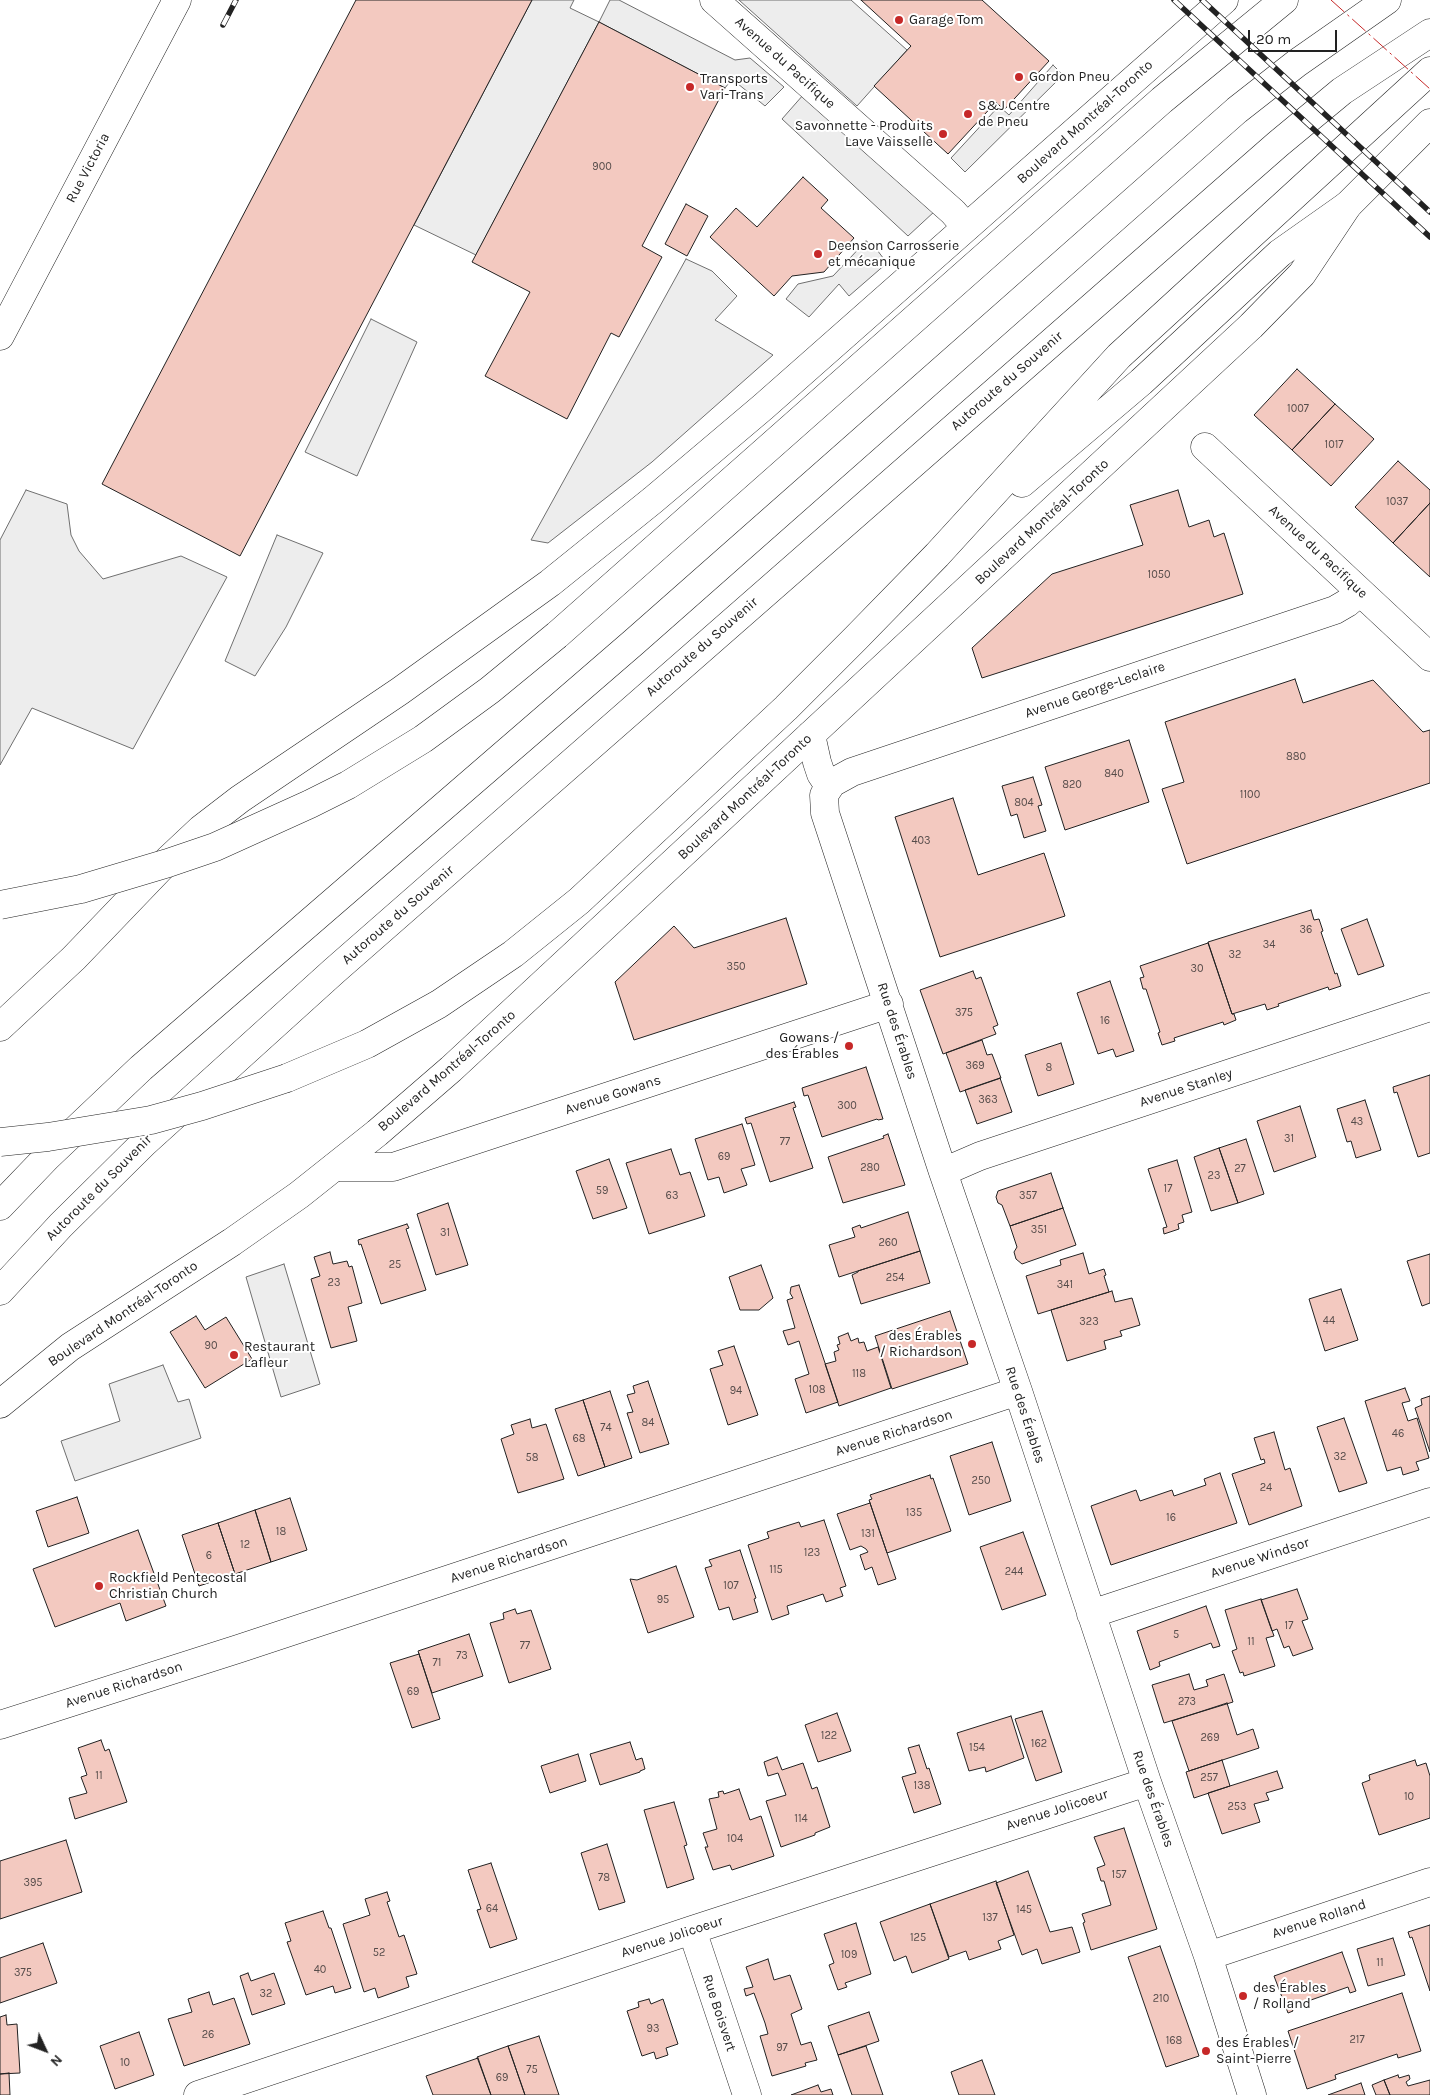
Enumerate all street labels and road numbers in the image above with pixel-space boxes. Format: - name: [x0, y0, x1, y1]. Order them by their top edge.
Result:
- street label: Avenue du Pacifique: [731, 14, 839, 112]
- street label: Boulevard Montréal-Toronto: [1014, 57, 1156, 187]
- street label: Rue Victoria: [63, 130, 113, 206]
- street label: Autoroute du Souvenir: [948, 328, 1066, 434]
- street label: Boulevard Montréal-Toronto: [972, 456, 1112, 588]
- street label: Avenue du Pacifique: [1265, 502, 1371, 602]
- street label: Autoroute du Souvenir: [643, 594, 761, 700]
- street label: Avenue George-Leclaire: [1023, 658, 1167, 722]
- street label: Boulevard Montréal-Toronto: [675, 731, 815, 863]
- street label: Autoroute du Souvenir: [339, 862, 457, 968]
- street label: Rue des Érables: [873, 980, 921, 1082]
- street label: Boulevard Montréal-Toronto: [375, 1007, 519, 1135]
- street label: Avenue Stanley: [1137, 1065, 1235, 1111]
- street label: Avenue Gowans: [563, 1072, 663, 1118]
- street label: Autoroute du Souvenir: [43, 1132, 155, 1244]
- street label: Boulevard Montréal-Toronto: [45, 1258, 201, 1370]
- street label: Rue des Érables: [1001, 1364, 1049, 1466]
- street label: Avenue Richardson: [833, 1406, 955, 1460]
- street label: Avenue Richardson: [448, 1533, 570, 1587]
- street label: Avenue Windsor: [1208, 1534, 1312, 1582]
- street label: Avenue Richardson: [63, 1658, 185, 1712]
- street label: Rue des Érables: [1129, 1748, 1177, 1850]
- street label: Avenue Jolicoeur: [1004, 1786, 1110, 1834]
- street label: Avenue Rolland: [1270, 1896, 1368, 1942]
- street label: Avenue Jolicoeur: [619, 1913, 725, 1961]
- street label: Rue Boisvert: [699, 1972, 739, 2054]

